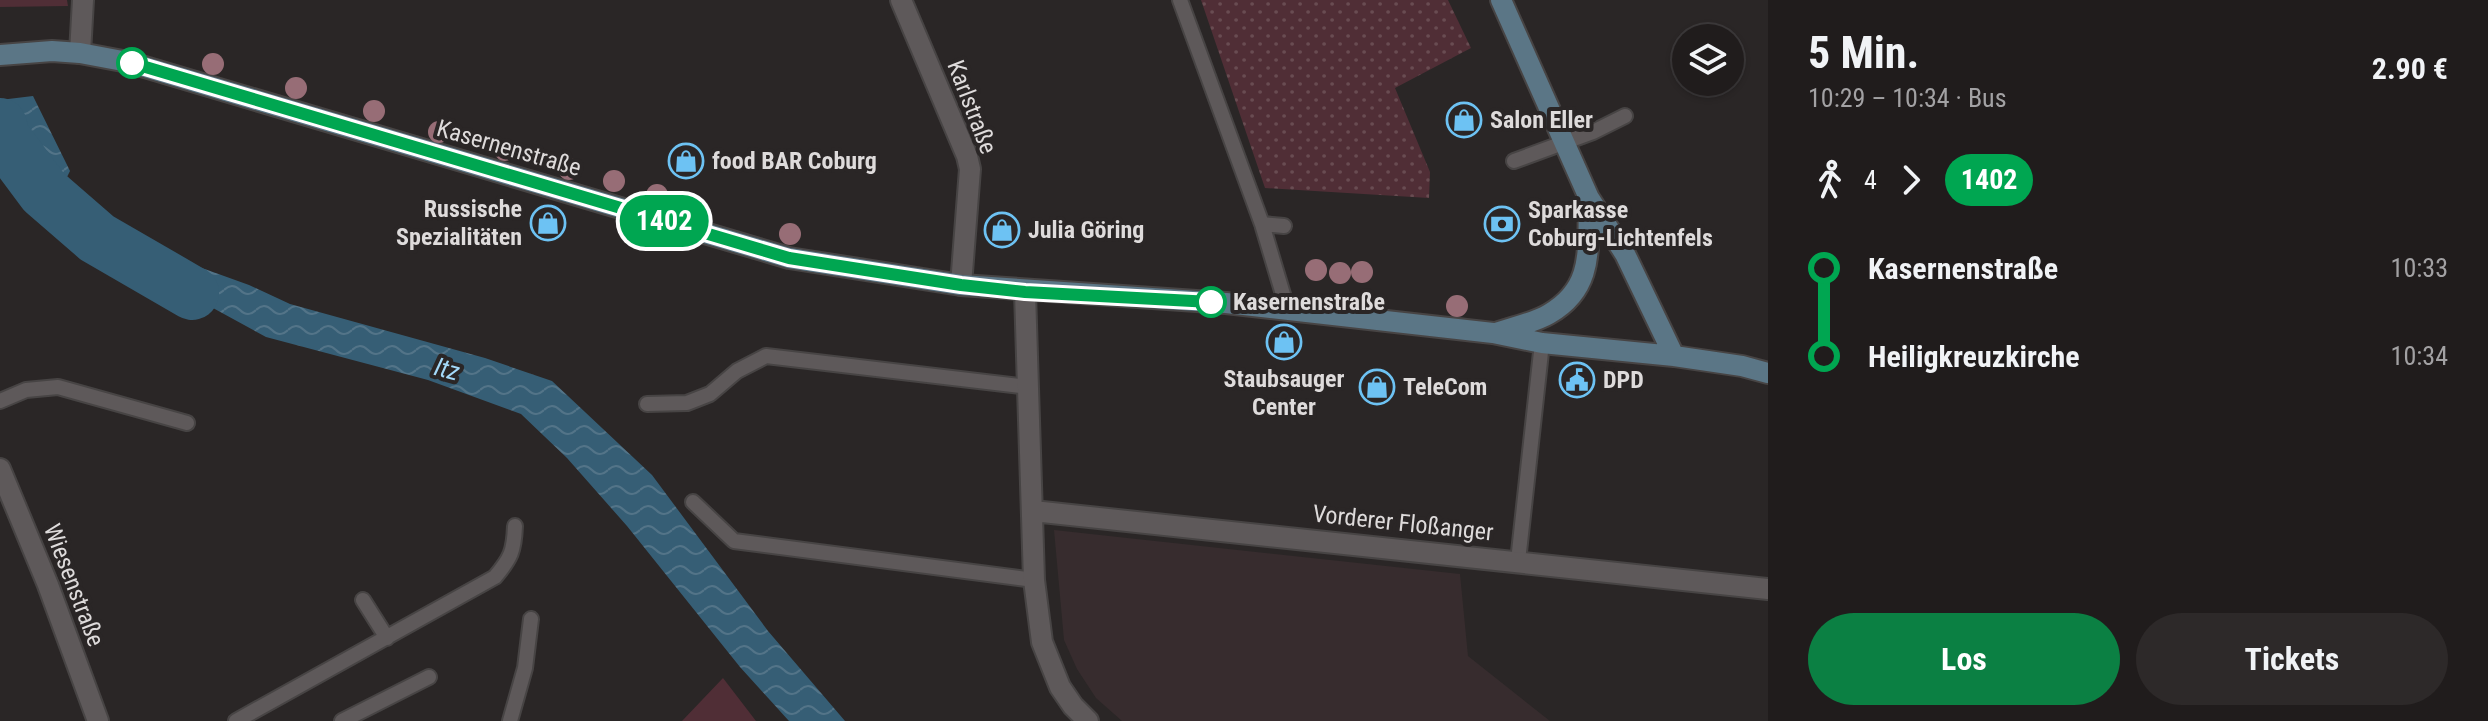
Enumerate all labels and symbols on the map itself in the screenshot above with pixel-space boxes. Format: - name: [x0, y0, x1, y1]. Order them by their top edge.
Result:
- unlabelled marker: [117, 48, 147, 78]
- street label: Karlstraße: [941, 56, 1003, 158]
- shop icon: Salon Eller: [1445, 101, 1483, 139]
- place label: Salon Eller: [1490, 106, 1593, 134]
- street label: Kasernenstraße: [434, 114, 584, 182]
- shop icon: food BAR Coburg: [667, 142, 705, 180]
- place label: food BAR Coburg: [712, 147, 877, 175]
- place label: Russische Spezialitäten: [396, 195, 522, 251]
- line badge: 1402: [608, 195, 720, 247]
- place label: Sparkasse Coburg-Lichtenfels: [1528, 196, 1713, 252]
- shop icon: Russische Spezialitäten: [529, 204, 567, 242]
- bank icon: Sparkasse Coburg-Lichtenfels: [1483, 205, 1521, 243]
- shop icon: Julia Göring: [983, 211, 1021, 249]
- place label: Julia Göring: [1028, 216, 1144, 244]
- marker: Kasernenstraße: [1196, 287, 1226, 317]
- place label: Kasernenstraße: [1233, 288, 1385, 316]
- shop icon: Staubsauger Center: [1265, 323, 1303, 361]
- water label: Itz: [431, 351, 463, 387]
- public building icon: DPD: [1558, 361, 1596, 399]
- place label: Staubsauger Center: [1224, 365, 1344, 421]
- place label: DPD: [1603, 366, 1644, 394]
- shop icon: TeleCom: [1358, 368, 1396, 406]
- place label: TeleCom: [1403, 373, 1487, 401]
- street label: Vorderer Floßanger: [1311, 500, 1495, 546]
- street label: Wiesenstraße: [38, 520, 110, 650]

